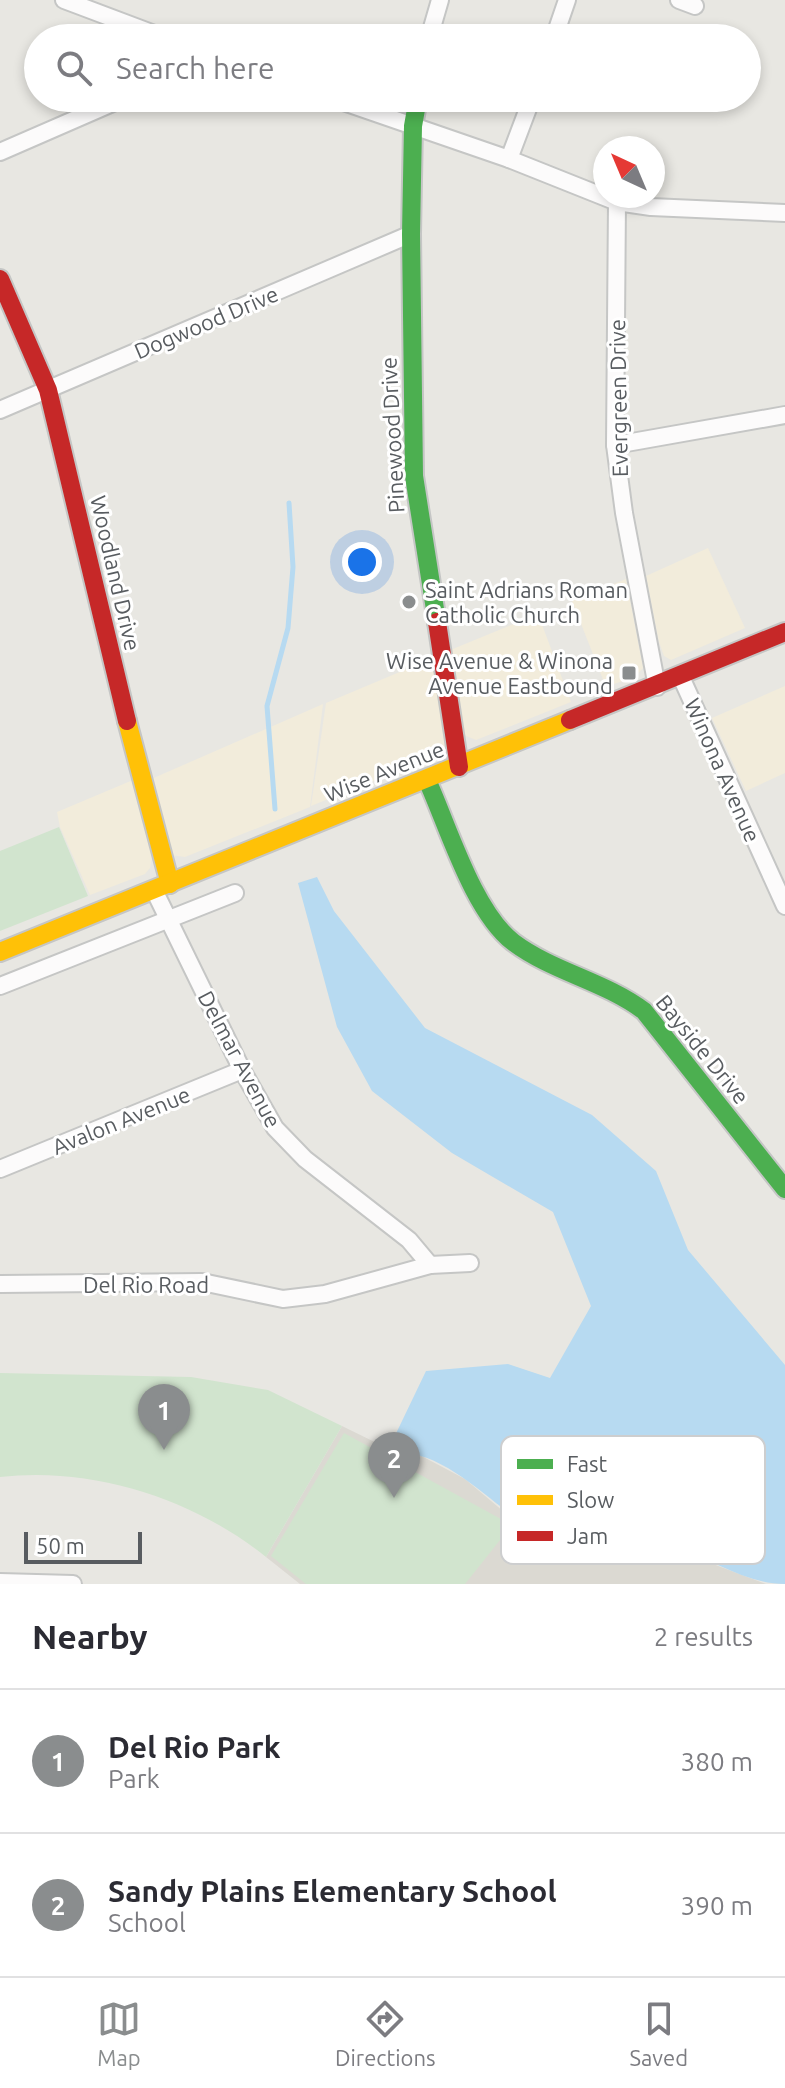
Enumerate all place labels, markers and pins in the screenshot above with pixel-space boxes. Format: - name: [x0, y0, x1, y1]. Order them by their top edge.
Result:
- place label: Saint Adrians Roman Catholic Church: [425, 577, 628, 627]
- marker: Saint Adrians Roman Catholic Church: [400, 593, 418, 611]
- place label: Wise Avenue & Winona Avenue Eastbound: [386, 648, 613, 698]
- marker: Wise Avenue & Winona Avenue Eastbound: [620, 664, 638, 682]
- pin: 1: [138, 1384, 190, 1450]
- pin: 2: [368, 1432, 420, 1498]

